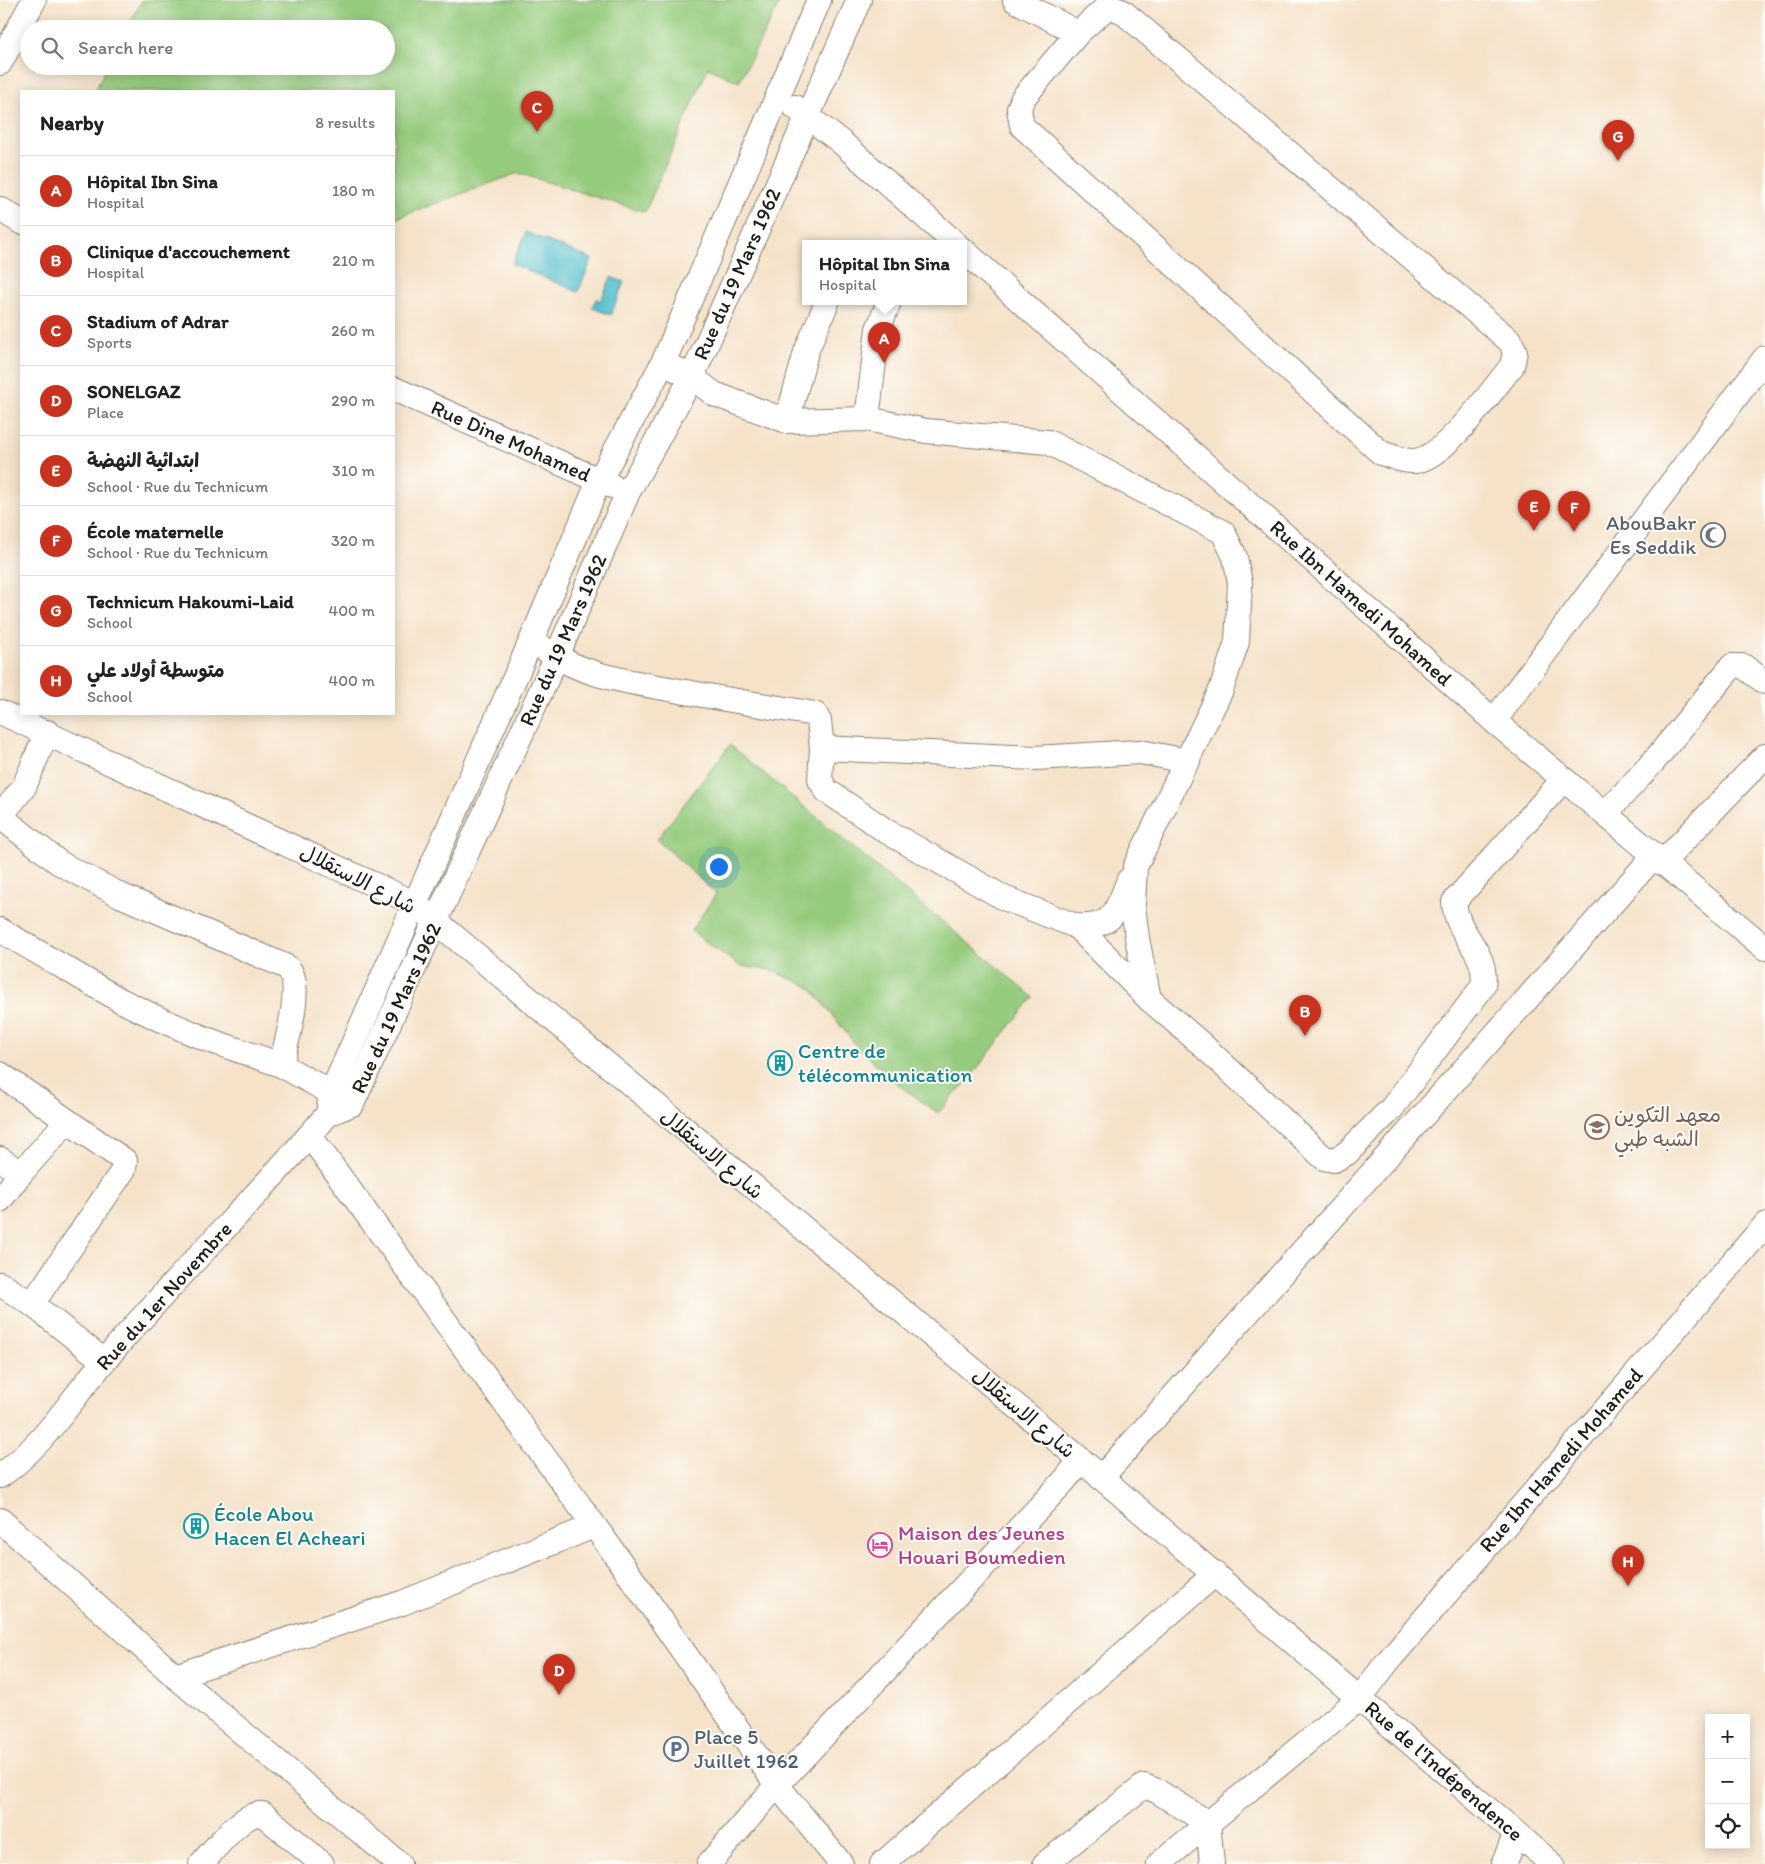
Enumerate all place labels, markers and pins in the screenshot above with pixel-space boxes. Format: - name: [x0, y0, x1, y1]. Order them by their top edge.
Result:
- pin: C: [521, 91, 553, 132]
- pin: G: [1602, 120, 1634, 161]
- pin: A: [868, 322, 900, 363]
- pin: E: [1518, 490, 1550, 531]
- pin: F: [1558, 491, 1590, 532]
- place label: AbouBakr Es Seddik: [1606, 510, 1697, 559]
- mosque icon: AbouBakr Es Seddik: [1700, 522, 1726, 548]
- pin: B: [1289, 995, 1321, 1036]
- place label: Centre de télécommunication: [798, 1038, 972, 1087]
- building icon: Centre de télécommunication: [767, 1050, 793, 1076]
- place label: معهد التكوين الشبه طبي: [1614, 1102, 1721, 1158]
- school or university icon: معهد التكوين الشبه طبي: [1584, 1114, 1610, 1140]
- place label: École Abou Hacen El Acheari: [214, 1501, 366, 1550]
- building icon: École Abou Hacen El Acheari: [183, 1513, 209, 1539]
- place label: Maison des Jeunes Houari Boumedien: [898, 1520, 1066, 1569]
- hotel icon: Maison des Jeunes Houari Boumedien: [867, 1532, 893, 1558]
- pin: H: [1612, 1545, 1644, 1586]
- pin: D: [543, 1654, 575, 1695]
- place label: Place 5 Juillet 1962: [694, 1724, 799, 1773]
- parking icon: Place 5 Juillet 1962: [663, 1736, 689, 1762]

